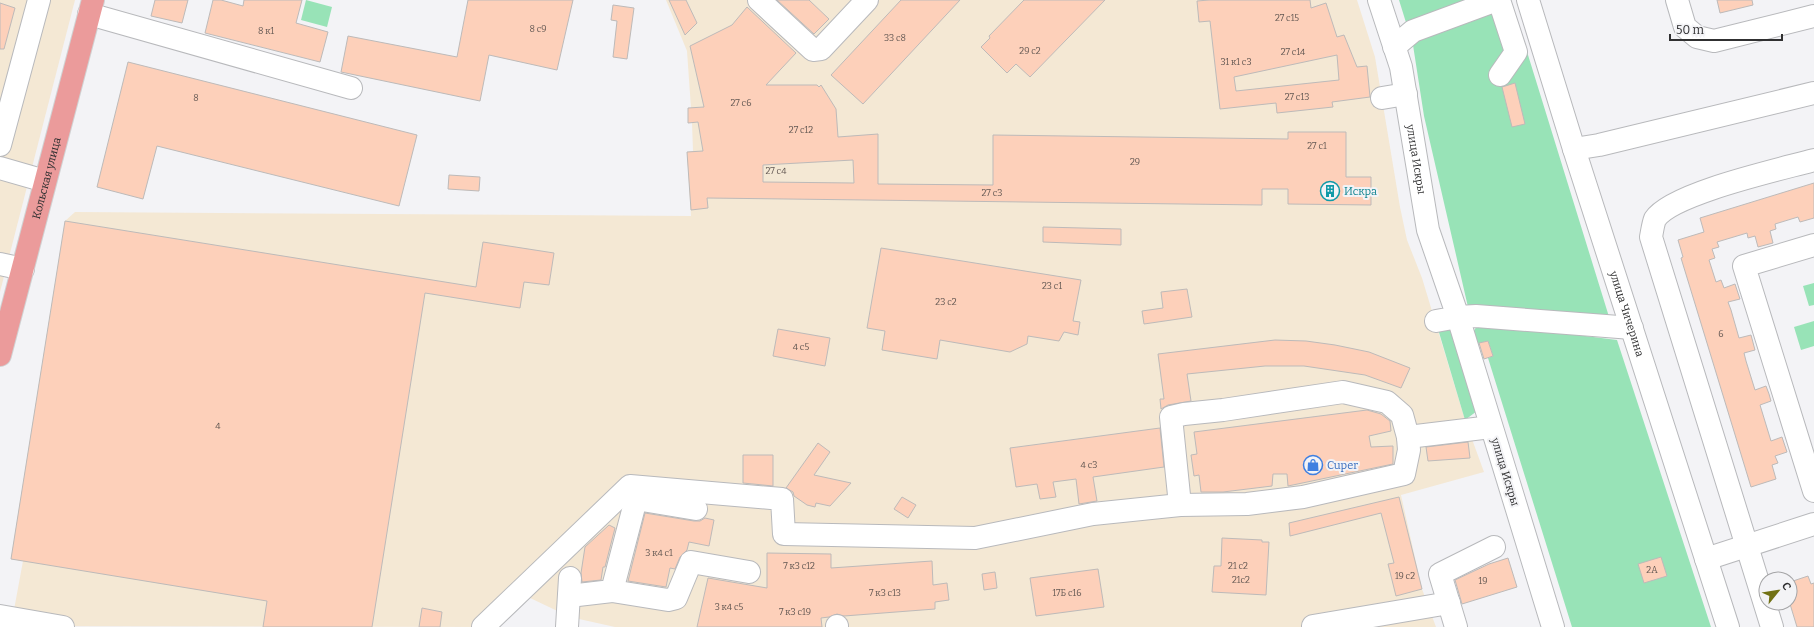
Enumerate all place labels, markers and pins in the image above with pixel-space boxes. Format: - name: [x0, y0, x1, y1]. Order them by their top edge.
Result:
- building icon: Искра: [1319, 180, 1341, 202]
- place label: Искра: [1344, 185, 1377, 198]
- shop icon: Cuper: [1302, 454, 1324, 476]
- place label: Cuper: [1327, 459, 1358, 472]

